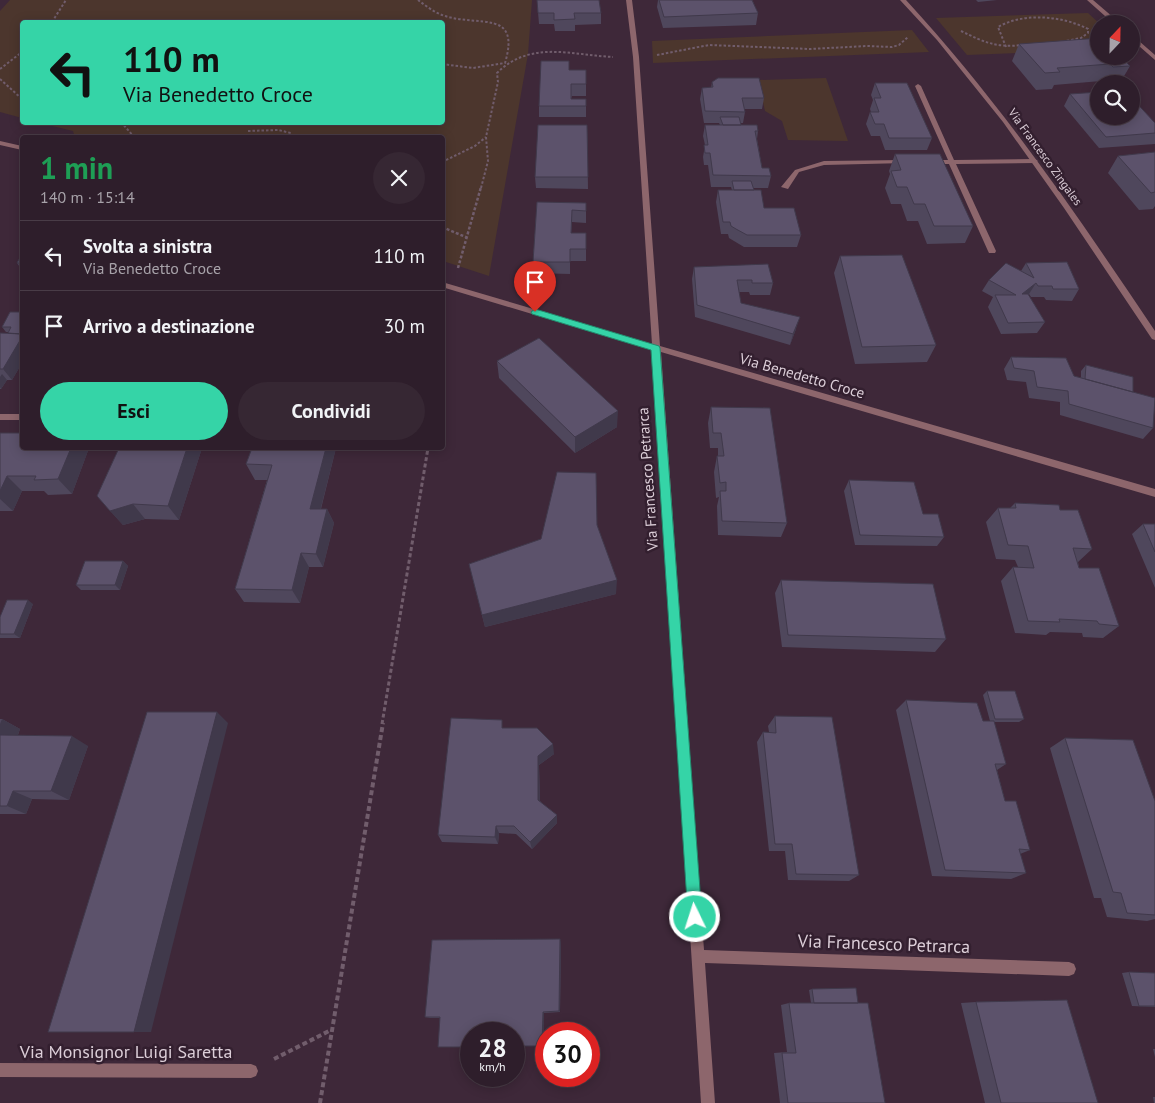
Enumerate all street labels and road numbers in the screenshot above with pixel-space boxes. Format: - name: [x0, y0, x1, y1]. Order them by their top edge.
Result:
- street label: Via Francesco Zingales: [1005, 105, 1086, 208]
- street label: Via Benedetto Croce: [736, 348, 867, 402]
- street label: Via Francesco Petrarca: [633, 407, 662, 552]
- street label: Via Francesco Petrarca: [796, 929, 971, 958]
- street label: Via Monsignor Luigi Saretta: [19, 1040, 232, 1063]

